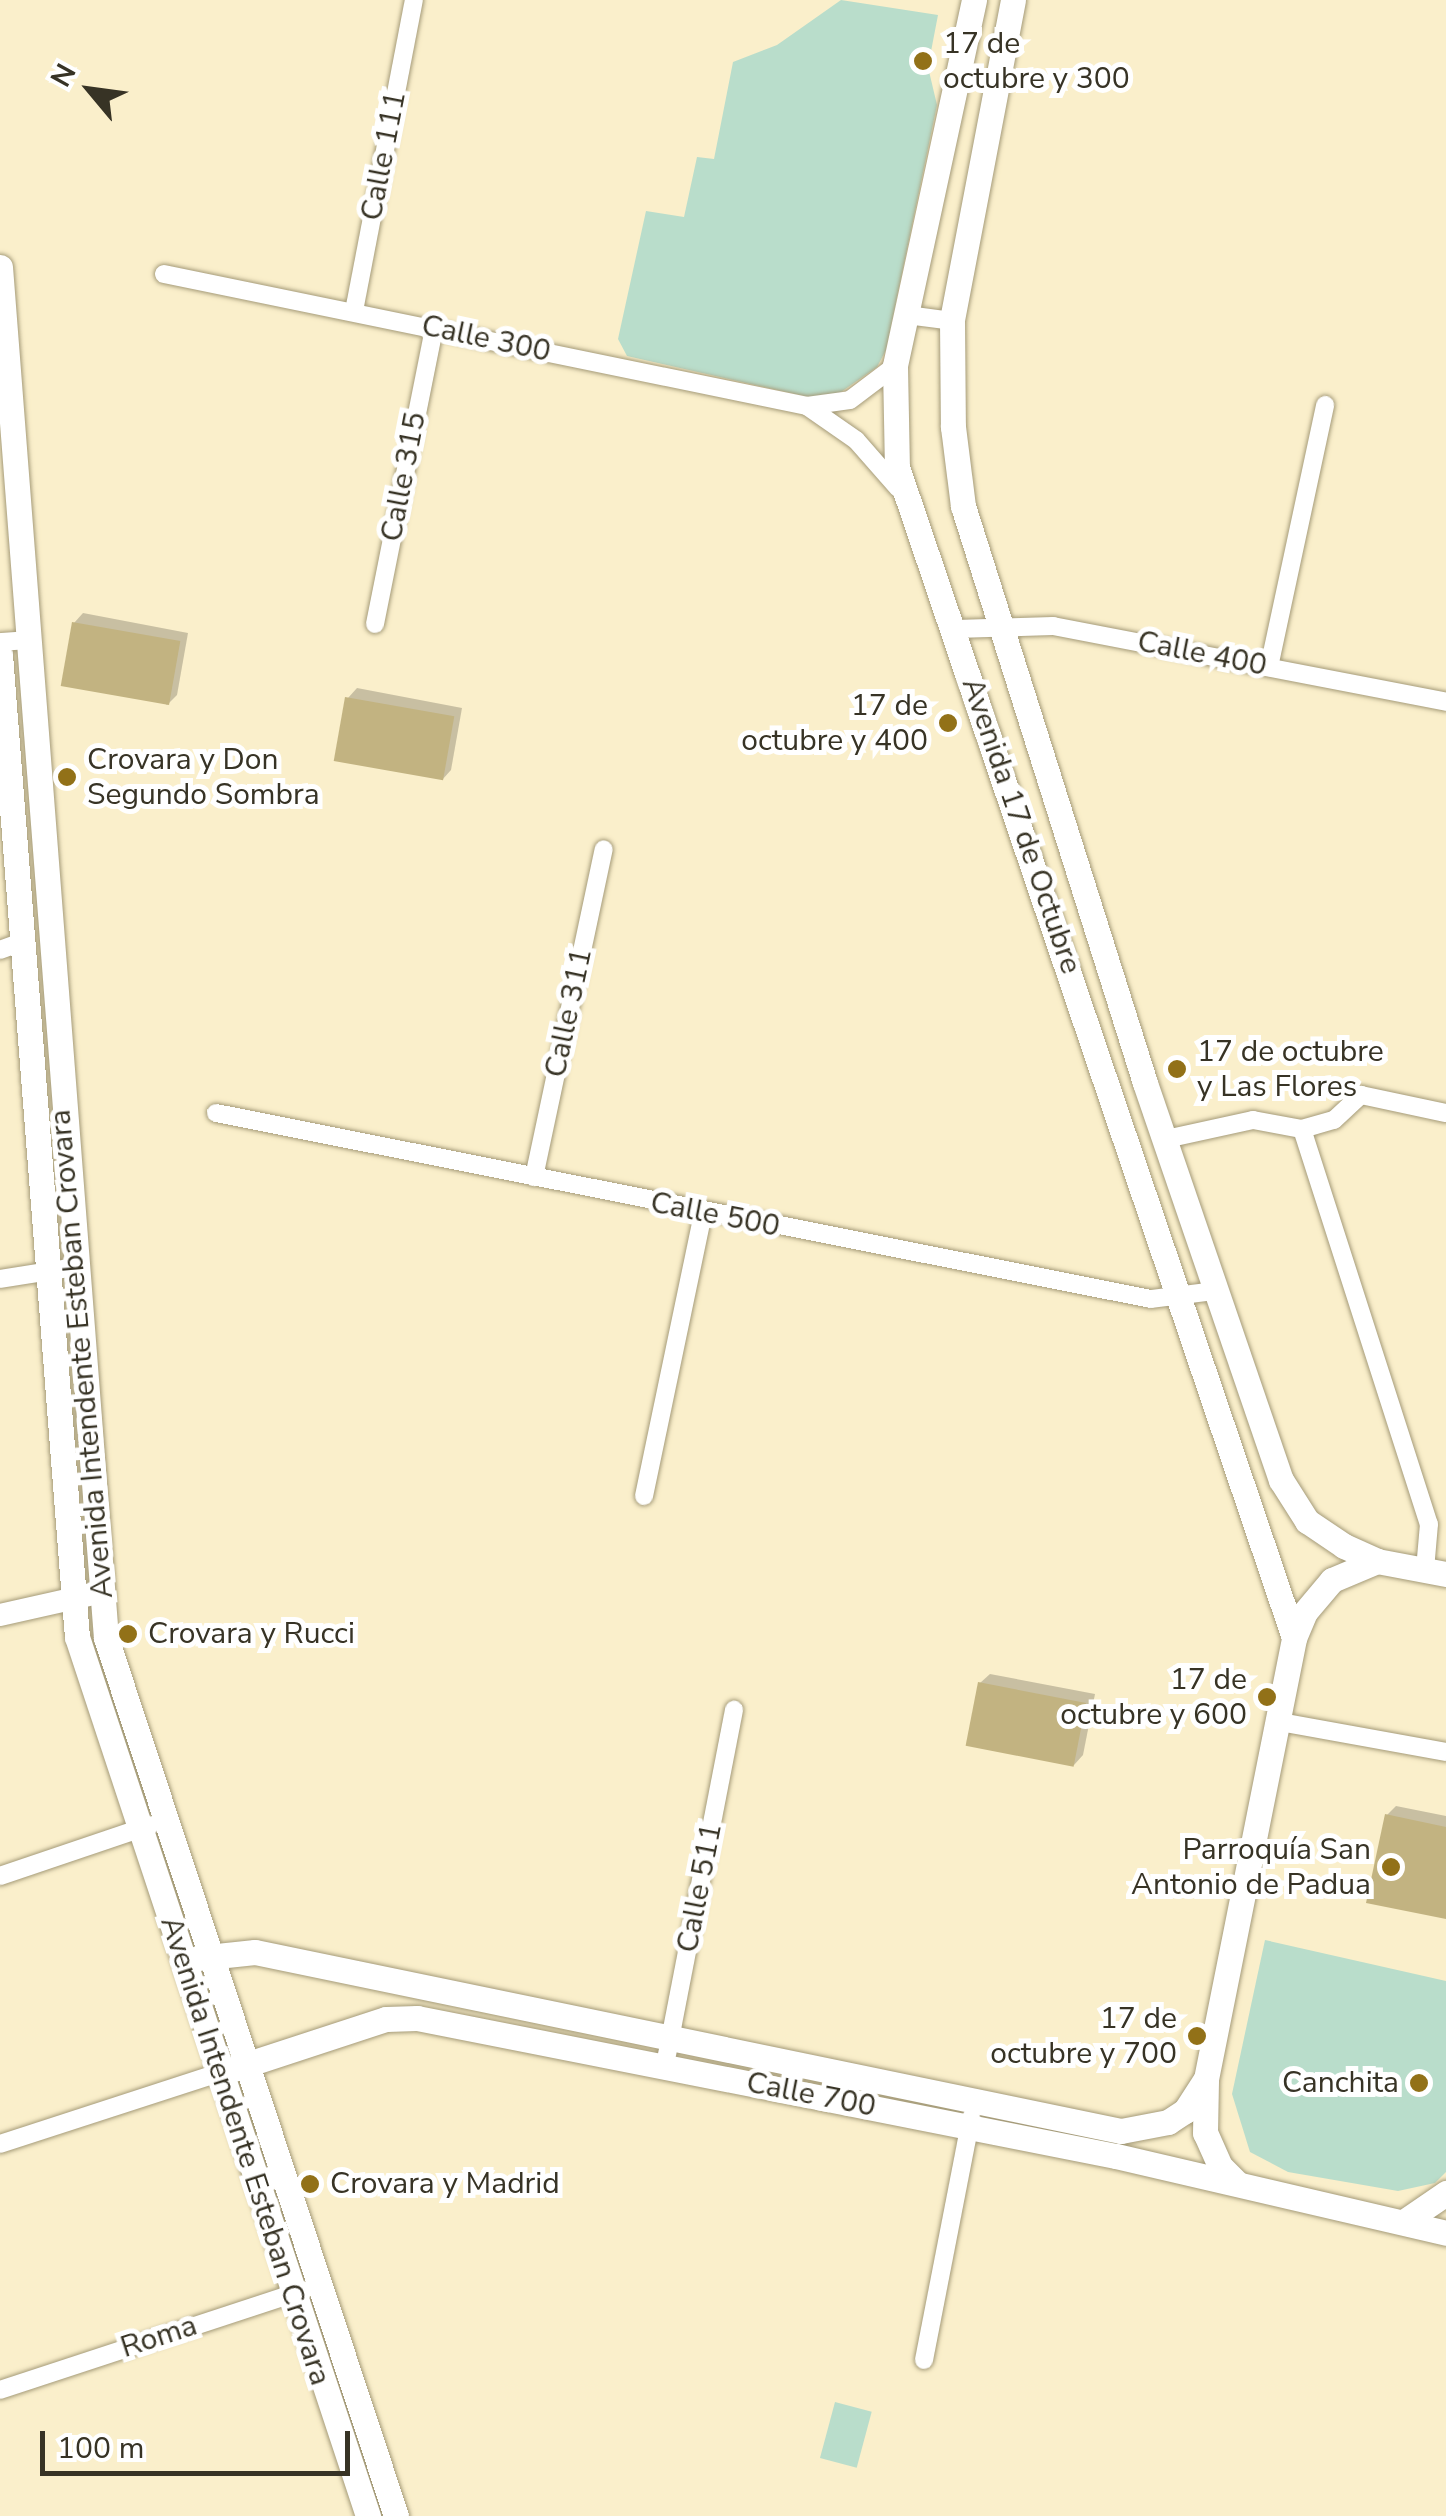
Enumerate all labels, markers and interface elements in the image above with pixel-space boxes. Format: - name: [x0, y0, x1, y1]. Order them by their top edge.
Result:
- place label: 17 de octubre y 300: [943, 26, 1130, 96]
- north arrow: [40, 40, 140, 140]
- marker: 17 de octubre y 300: [912, 50, 934, 72]
- text: N: [42, 57, 85, 94]
- street label: Calle 111: [354, 88, 414, 224]
- street label: Calle 300: [418, 308, 554, 370]
- street label: Calle 315: [374, 409, 434, 545]
- street label: Calle 400: [1134, 624, 1270, 684]
- street label: Avenida 17 de Octubre: [953, 673, 1089, 979]
- place label: 17 de octubre y 400: [741, 688, 928, 758]
- marker: 17 de octubre y 400: [937, 712, 959, 734]
- place label: Crovara y Don Segundo Sombra: [87, 742, 320, 812]
- marker: Crovara y Don Segundo Sombra: [56, 766, 78, 788]
- street label: Calle 311: [538, 945, 600, 1081]
- place label: 17 de octubre y Las Flores: [1197, 1034, 1384, 1104]
- marker: 17 de octubre y Las Flores: [1166, 1058, 1188, 1080]
- street label: Avenida Intendente Esteban Crovara: [43, 1108, 121, 1600]
- street label: Calle 500: [647, 1185, 783, 1245]
- place label: Crovara y Rucci: [148, 1616, 355, 1652]
- marker: Crovara y Rucci: [117, 1623, 139, 1645]
- place label: 17 de octubre y 600: [1060, 1662, 1247, 1732]
- marker: 17 de octubre y 600: [1256, 1686, 1278, 1708]
- street label: Calle 511: [670, 1820, 730, 1956]
- place label: Parroquía San Antonio de Padua: [1131, 1832, 1371, 1902]
- marker: Parroquía San Antonio de Padua: [1380, 1856, 1402, 1878]
- street label: Avenida Intendente Esteban Crovara: [152, 1912, 338, 2390]
- place label: 17 de octubre y 700: [990, 2001, 1177, 2072]
- marker: 17 de octubre y 700: [1186, 2025, 1208, 2047]
- street label: Calle 700: [743, 2065, 879, 2125]
- place label: Canchita: [1282, 2065, 1399, 2101]
- marker: Canchita: [1408, 2072, 1430, 2094]
- place label: Crovara y Madrid: [330, 2166, 560, 2202]
- marker: Crovara y Madrid: [299, 2173, 321, 2195]
- street label: Roma: [116, 2308, 202, 2366]
- scale bar: [45, 2411, 355, 2473]
- text: 100 m: [57, 2428, 144, 2469]

